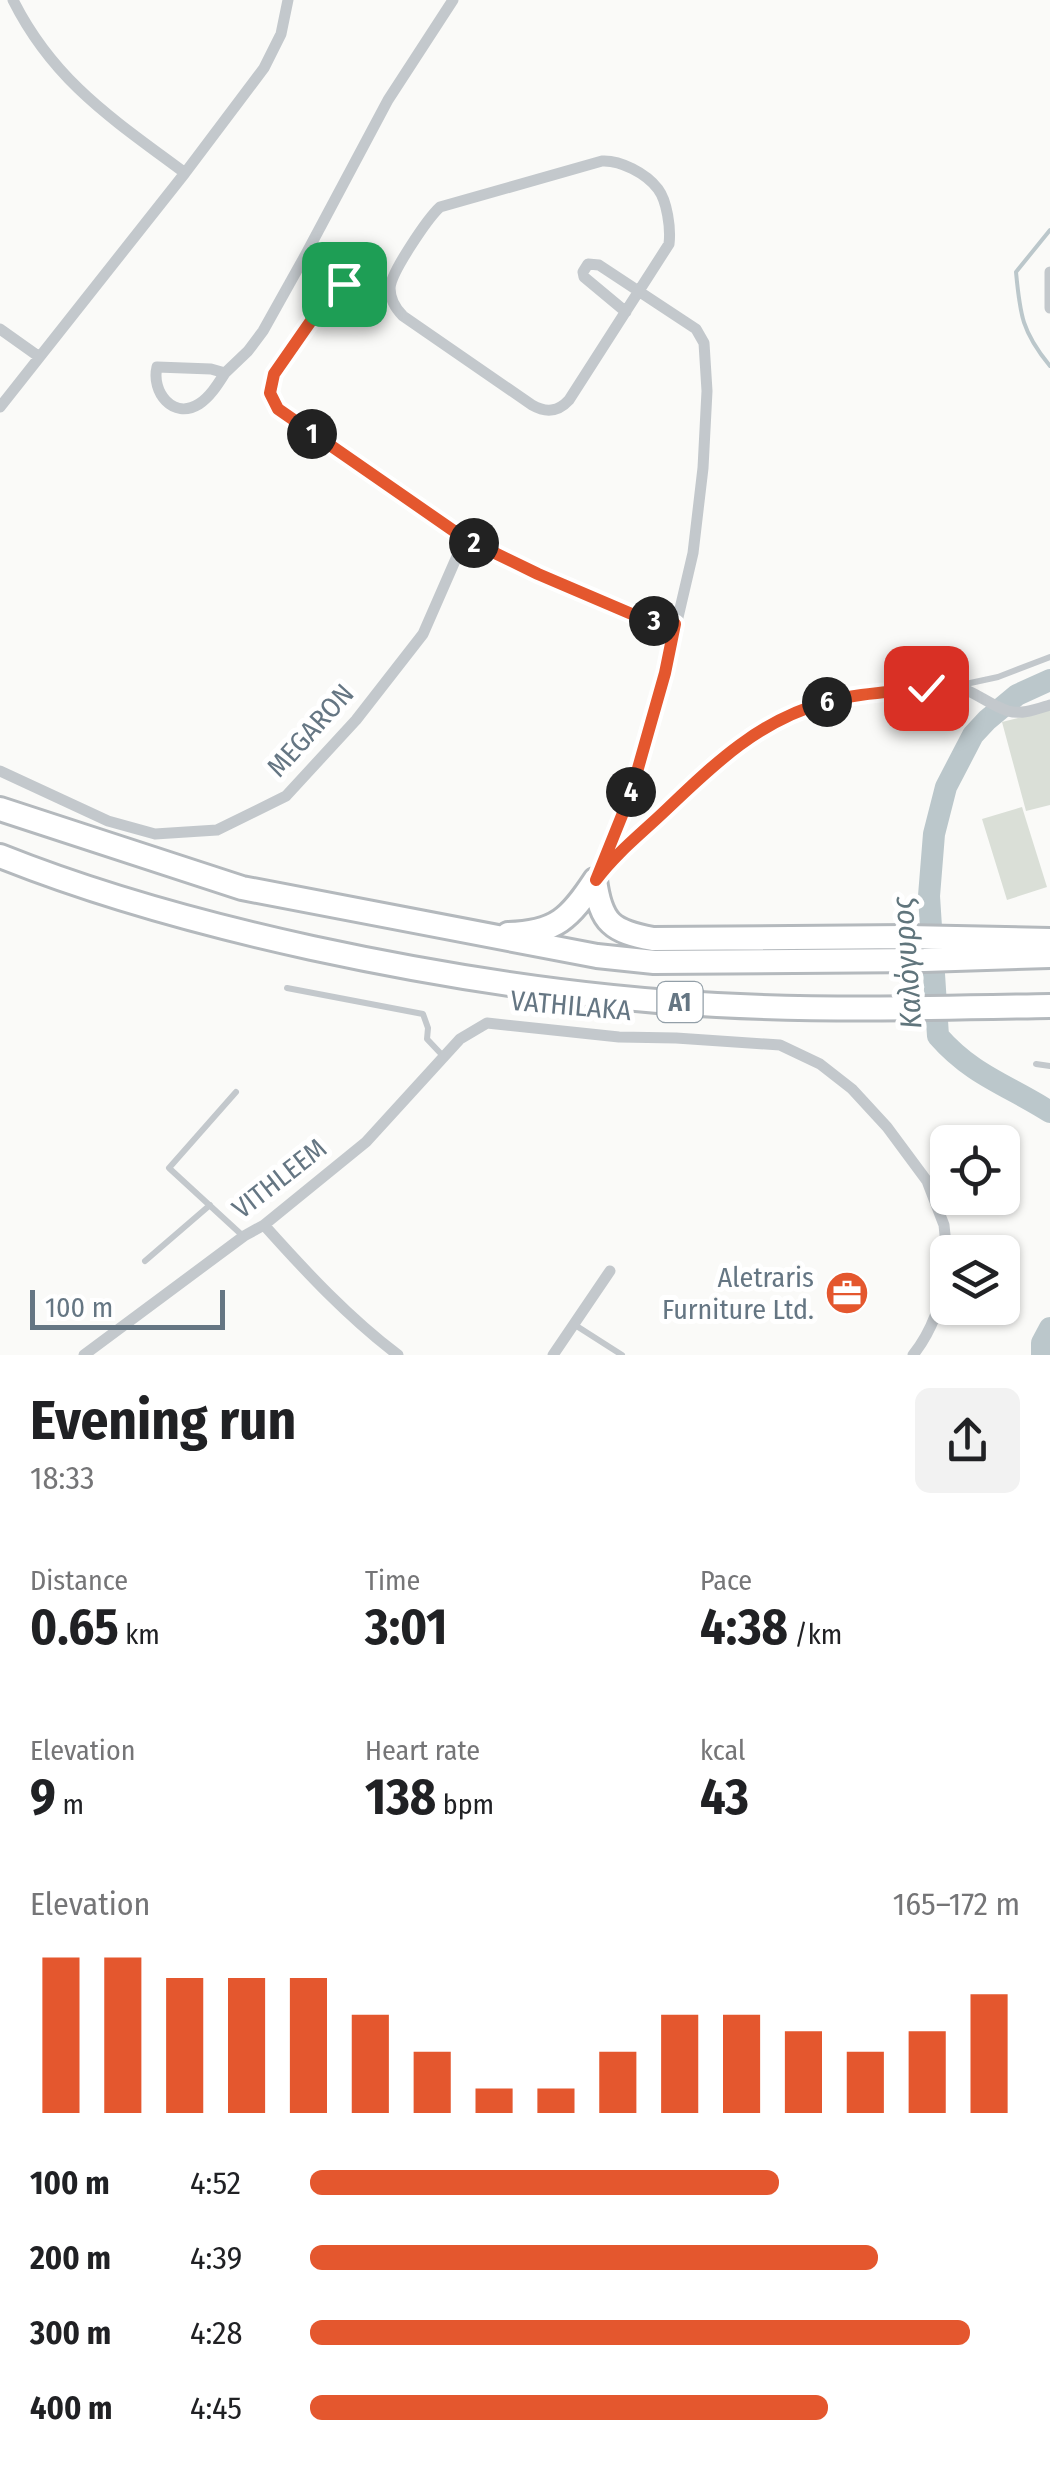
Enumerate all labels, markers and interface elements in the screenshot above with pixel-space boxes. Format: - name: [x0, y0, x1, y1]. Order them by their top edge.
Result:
- pin: [302, 242, 387, 327]
- icon: arrive: [317, 257, 372, 312]
- pin: 1: [287, 409, 337, 459]
- text: 1: [306, 417, 318, 450]
- pin: 2: [449, 518, 499, 568]
- text: 2: [468, 526, 480, 559]
- pin: 3: [629, 596, 679, 646]
- text: 3: [647, 604, 661, 637]
- pin: [884, 646, 969, 731]
- icon: check: [899, 661, 954, 716]
- street label: MEGARON: [260, 677, 360, 783]
- pin: 6: [802, 677, 852, 727]
- text: 6: [820, 685, 834, 718]
- pin: 4: [606, 767, 656, 817]
- text: 4: [624, 775, 638, 808]
- water label: Καλόγυρος: [884, 894, 930, 1030]
- road number: A1: [658, 982, 702, 1022]
- street label: VATHILAKA: [509, 984, 633, 1027]
- map controls: [930, 1125, 1020, 1325]
- button: locate: [930, 1125, 1020, 1215]
- street label: VITHLEEM: [226, 1131, 333, 1225]
- button: layers: [930, 1235, 1020, 1325]
- place label: Aletraris Furniture Ltd.: [662, 1261, 814, 1326]
- office icon: Aletraris Furniture Ltd.: [824, 1270, 870, 1316]
- scale bar: [30, 1285, 225, 1330]
- text: 100 m: [45, 1291, 113, 1324]
- text: Evening run: [30, 1388, 296, 1454]
- button: share: [915, 1388, 1020, 1493]
- text: 18:33: [30, 1459, 94, 1497]
- text: Distance: [30, 1564, 128, 1597]
- text: Time: [365, 1564, 420, 1597]
- text: Pace: [700, 1564, 752, 1597]
- text: 0.65: [30, 1597, 119, 1657]
- text: 3:01: [365, 1597, 447, 1657]
- text: 4:38: [700, 1597, 788, 1657]
- text: km: [119, 1618, 160, 1651]
- text: /km: [788, 1618, 842, 1651]
- text: Elevation: [30, 1734, 135, 1767]
- text: Heart rate: [365, 1734, 480, 1767]
- text: kcal: [700, 1734, 745, 1767]
- text: 9: [30, 1767, 56, 1827]
- text: 138: [365, 1767, 436, 1827]
- text: 43: [700, 1767, 749, 1827]
- text: m: [56, 1788, 84, 1821]
- text: bpm: [436, 1788, 494, 1821]
- text: Elevation: [30, 1885, 150, 1923]
- text: 165–172 m: [893, 1885, 1020, 1923]
- text: 100 m: [30, 2164, 110, 2202]
- text: 4:52: [190, 2164, 241, 2202]
- text: 200 m: [30, 2239, 111, 2277]
- text: 4:39: [190, 2239, 242, 2277]
- text: 300 m: [30, 2314, 111, 2352]
- text: 4:28: [190, 2314, 242, 2352]
- text: 400 m: [30, 2389, 112, 2427]
- text: 4:45: [190, 2389, 242, 2427]

